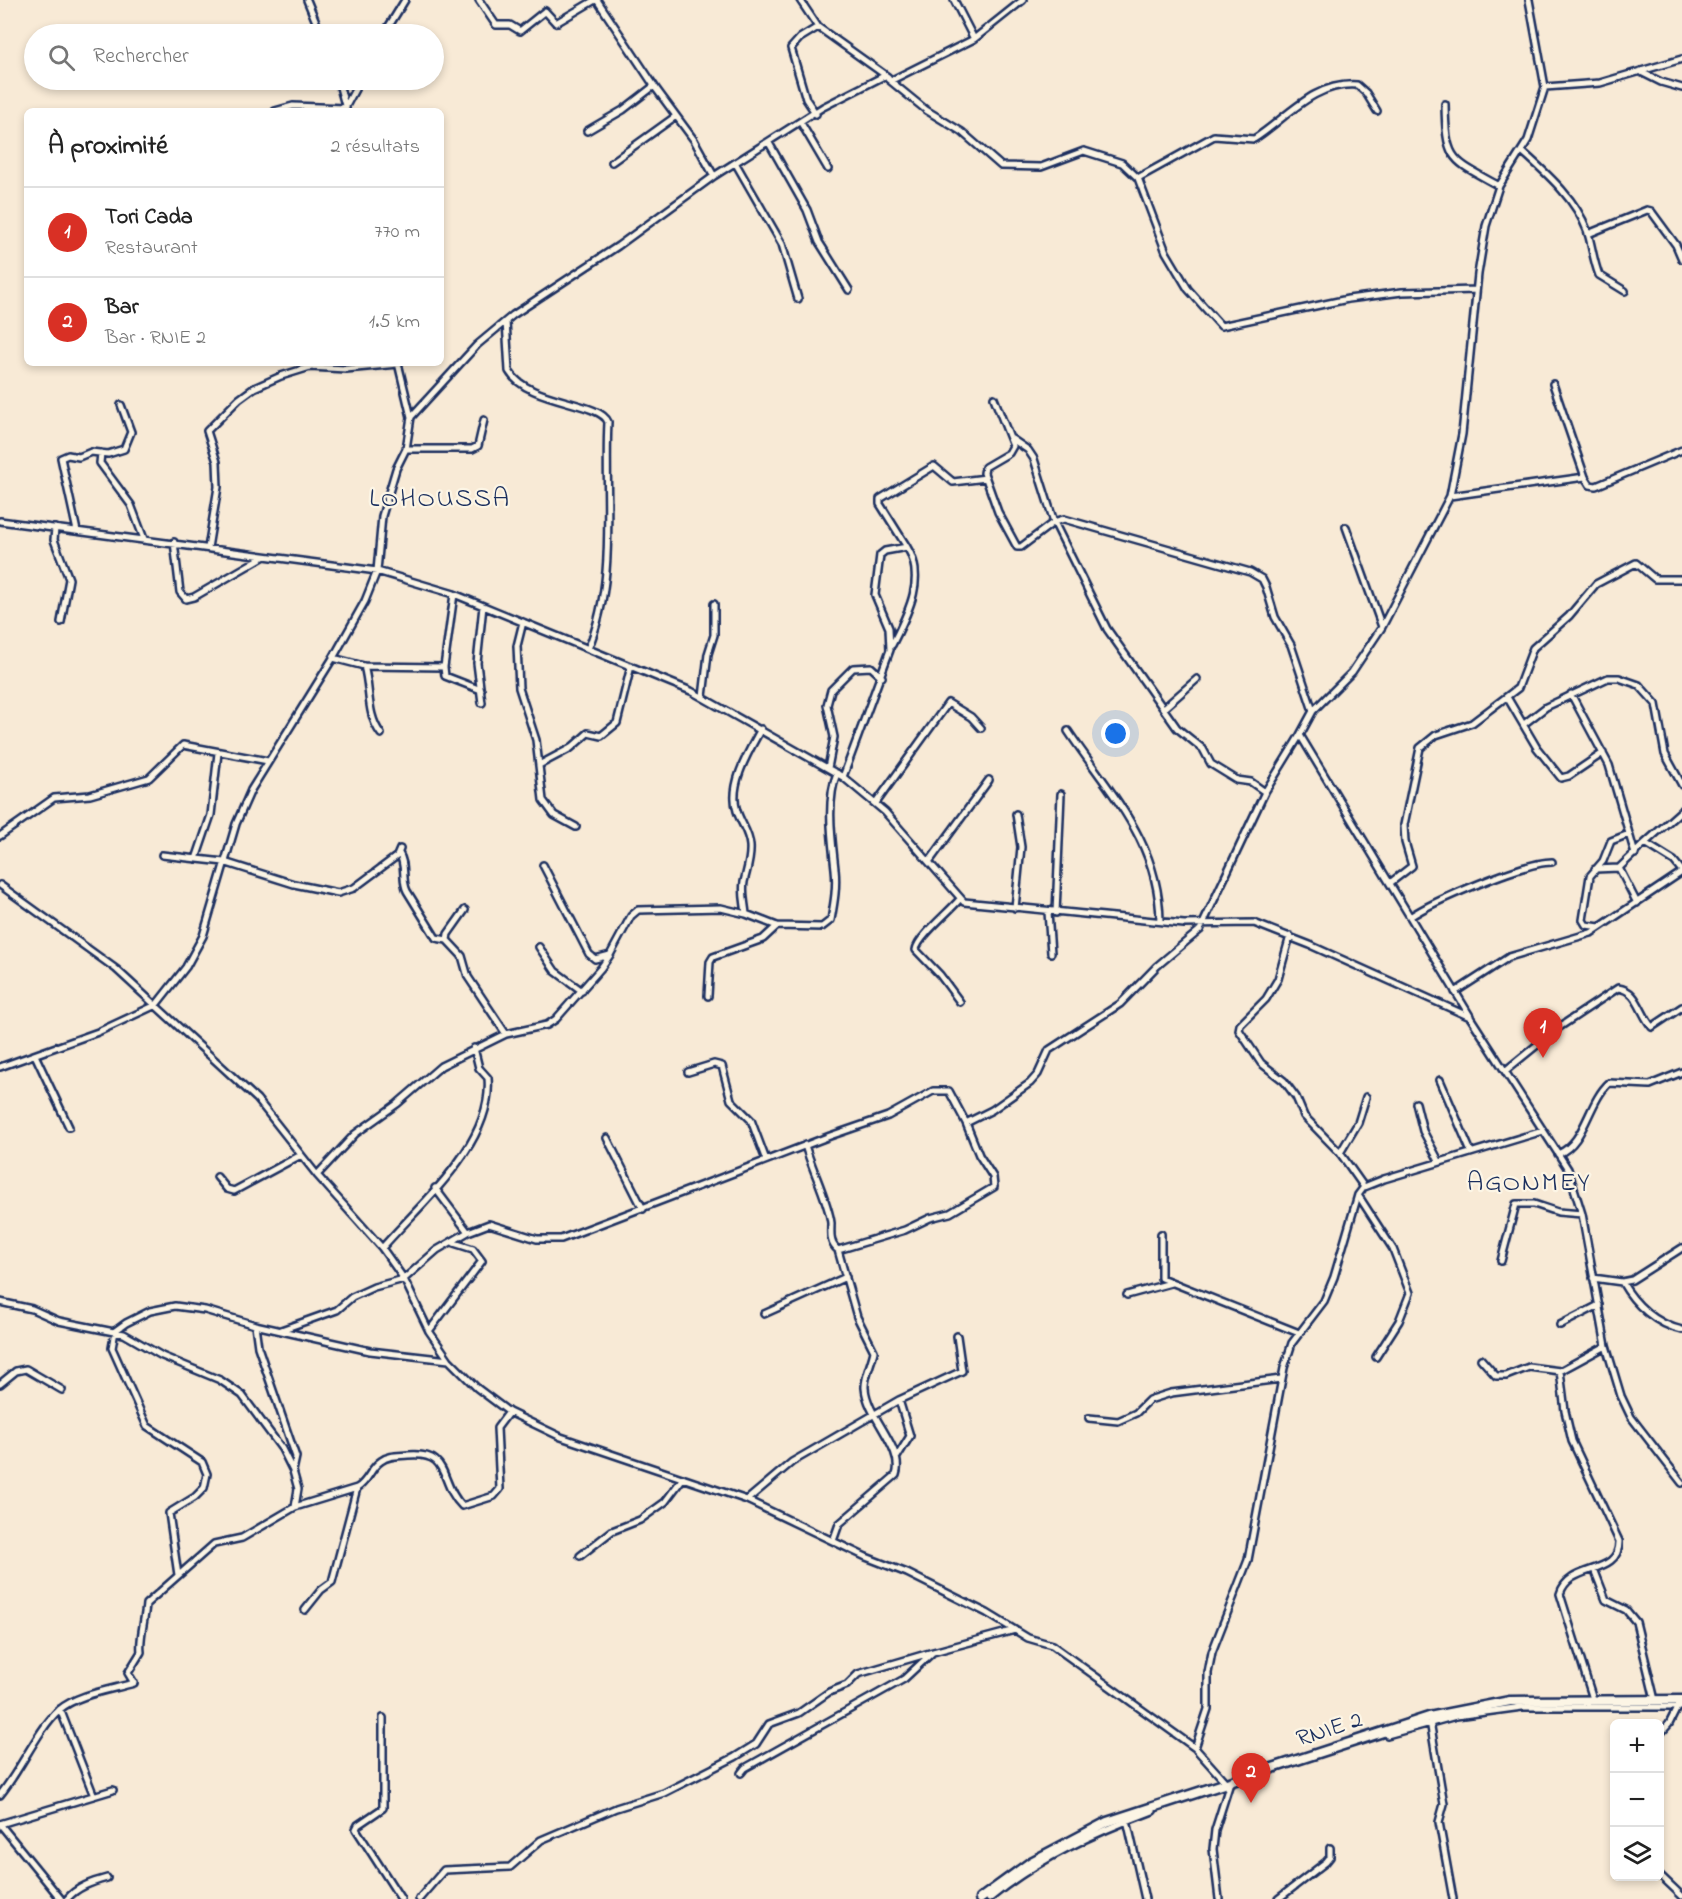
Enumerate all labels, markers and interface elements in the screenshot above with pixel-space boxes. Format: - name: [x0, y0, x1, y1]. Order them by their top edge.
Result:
- search box: [24, 24, 444, 90]
- icon: search: [45, 41, 78, 74]
- text: Rechercher: [93, 41, 189, 73]
- text: À proximité: [48, 128, 168, 166]
- text: 2 résultats: [331, 133, 420, 162]
- text: Tori Cada: [105, 202, 193, 234]
- text: 1: [64, 218, 71, 247]
- text: 770 m: [374, 218, 420, 247]
- text: Restaurant: [105, 234, 198, 263]
- text: Bar: [105, 292, 139, 324]
- text: 2: [63, 308, 72, 337]
- text: 1.5 km: [369, 308, 420, 337]
- text: Bar · RNIE 2: [105, 324, 206, 353]
- district label: LOHOUSSA: [369, 480, 511, 519]
- your location: [1101, 719, 1130, 748]
- pin: 1: [1524, 1008, 1562, 1058]
- district label: AGONMEY: [1467, 1164, 1591, 1203]
- street label: RNIE 2: [1292, 1703, 1367, 1757]
- map controls: [1610, 1719, 1664, 1881]
- button: +: [1610, 1719, 1664, 1773]
- pin: 2: [1232, 1754, 1270, 1803]
- button: −: [1610, 1773, 1664, 1827]
- button: layers: [1610, 1827, 1664, 1881]

